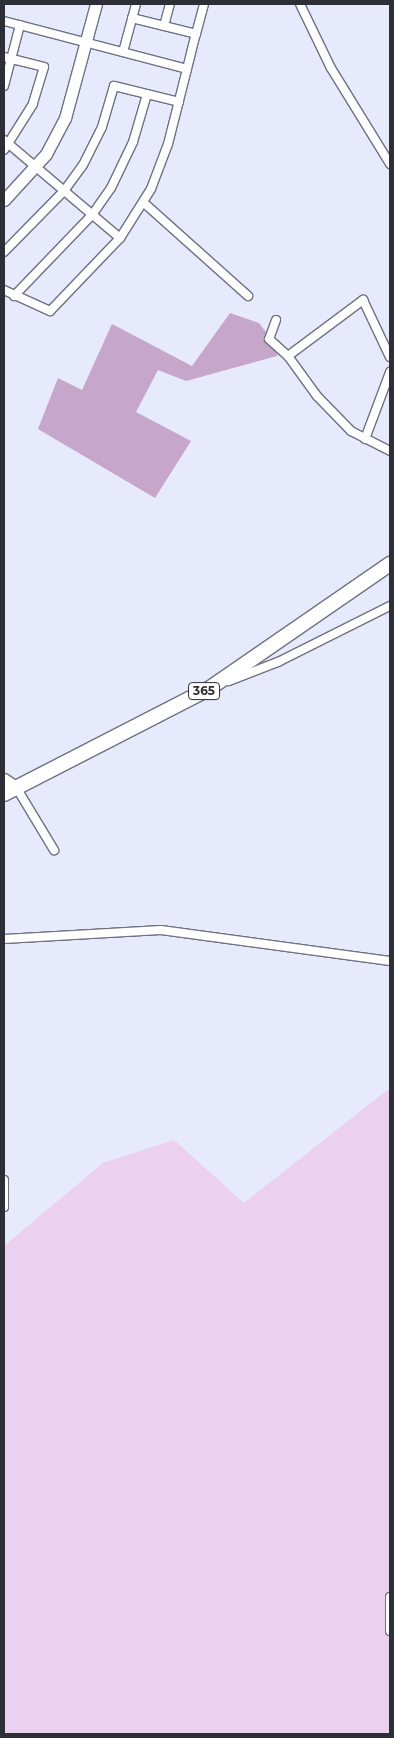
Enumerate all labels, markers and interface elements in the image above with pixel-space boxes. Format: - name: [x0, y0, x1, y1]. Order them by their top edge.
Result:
- road number: 365: [188, 681, 220, 700]

